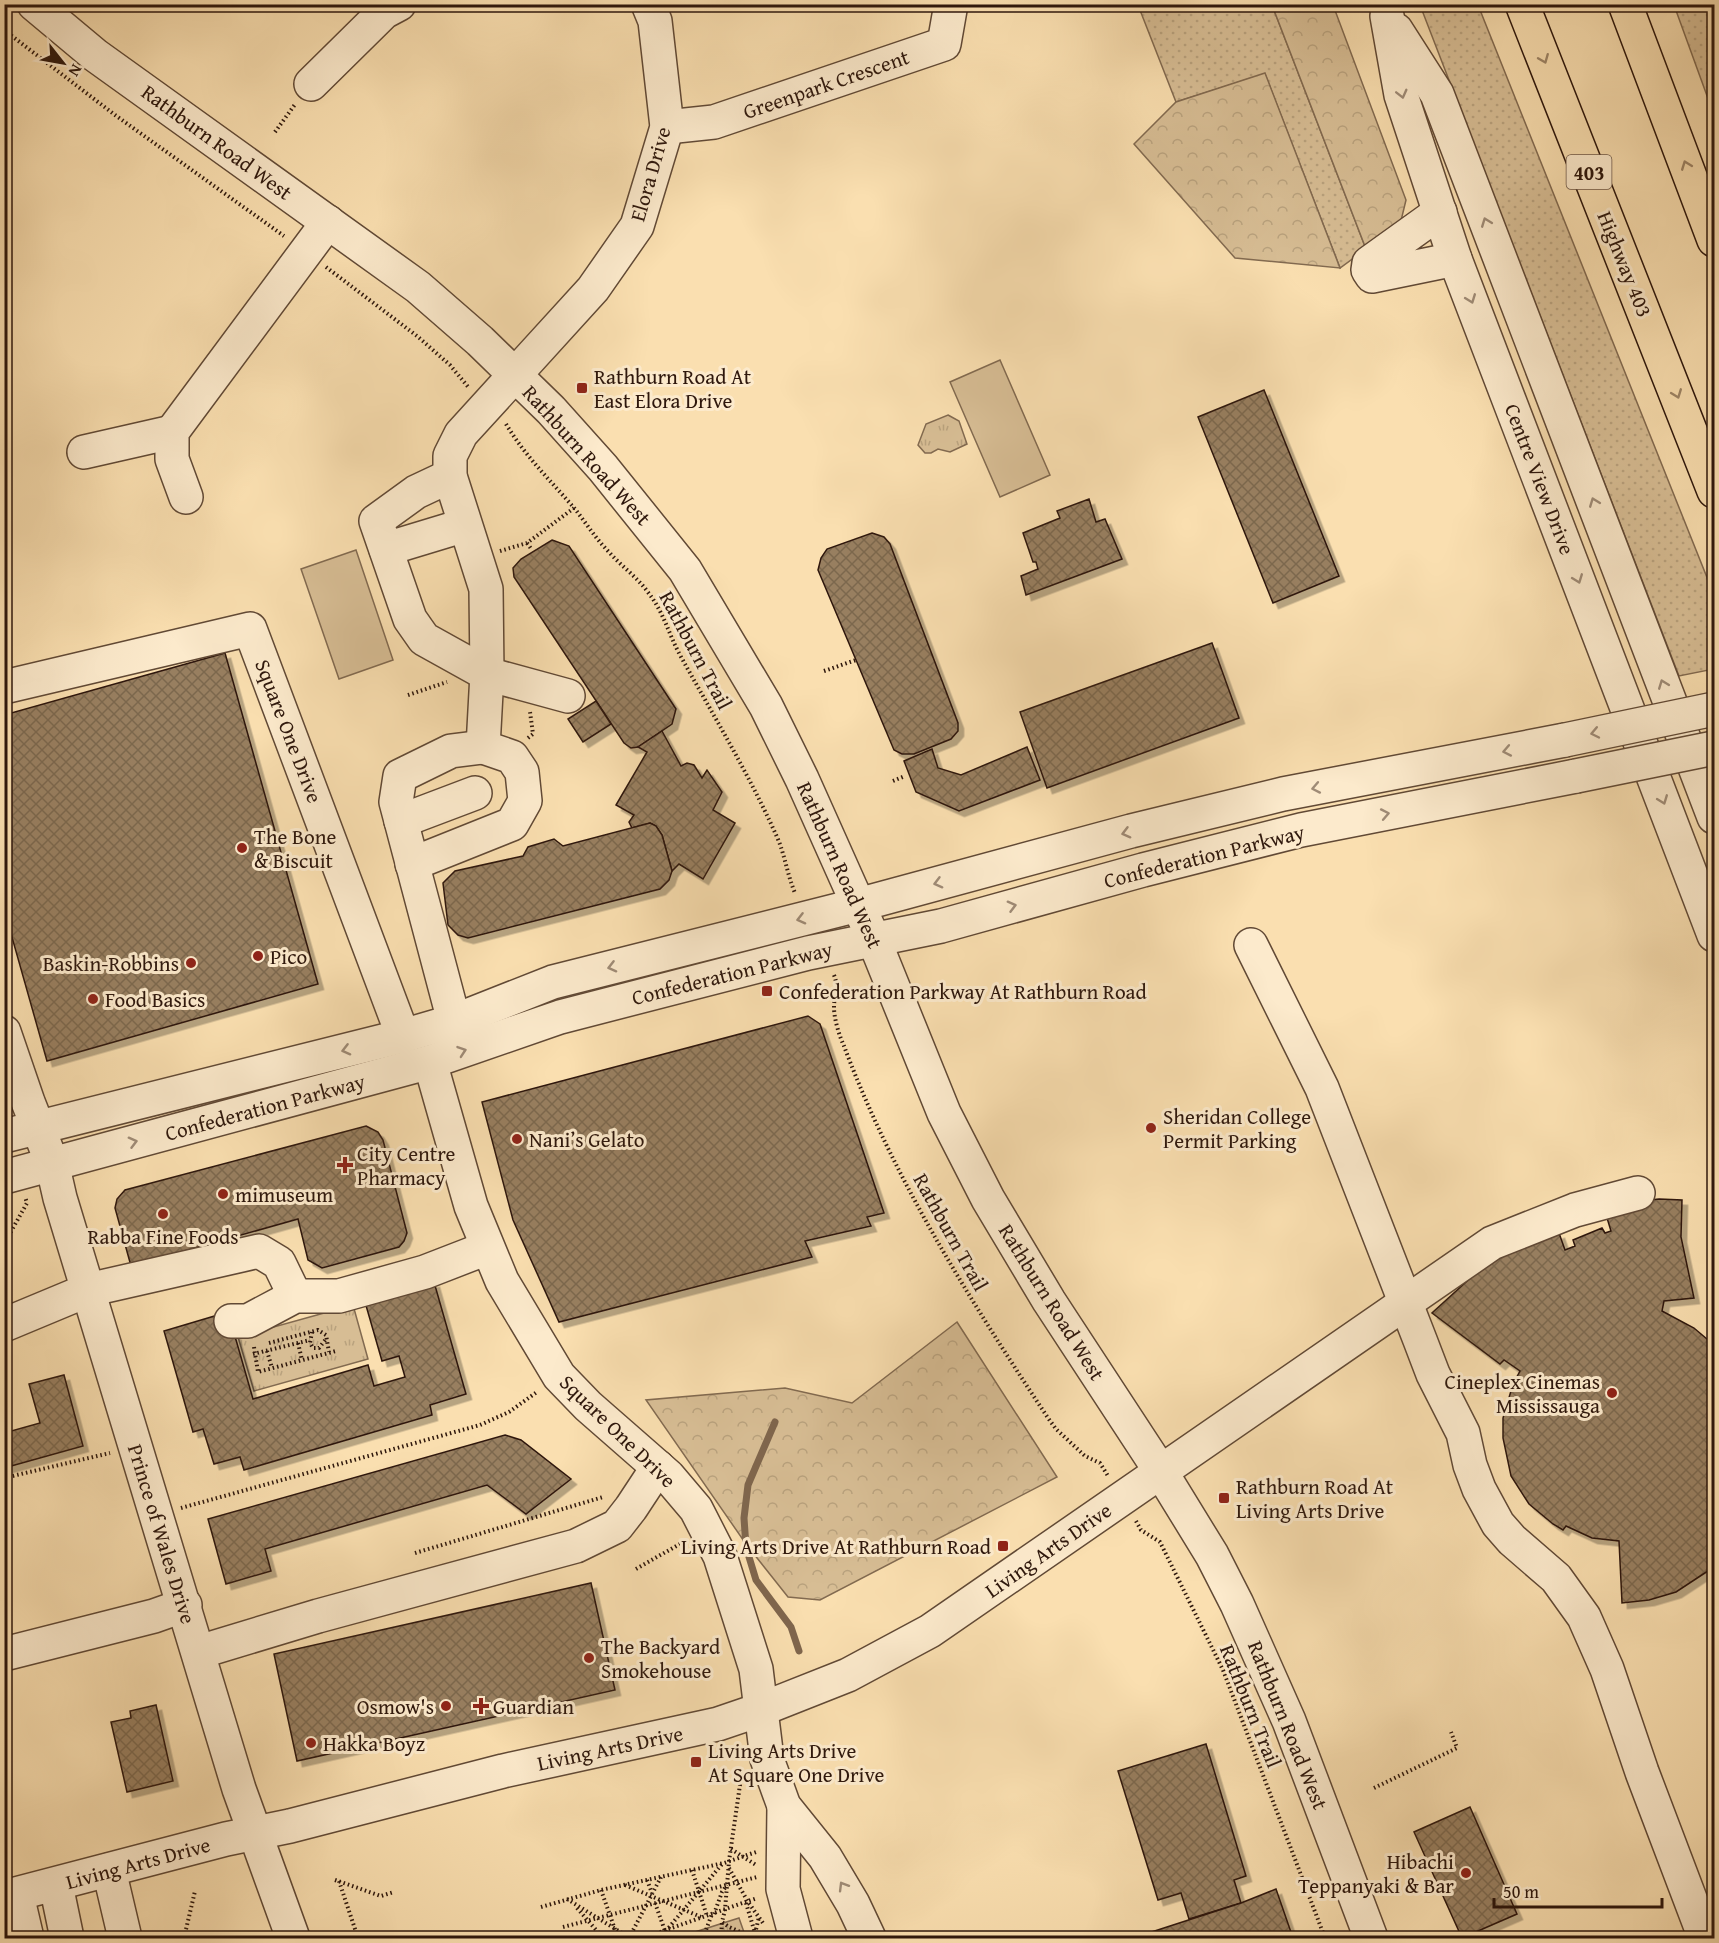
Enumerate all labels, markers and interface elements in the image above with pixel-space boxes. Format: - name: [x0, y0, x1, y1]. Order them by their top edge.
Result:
- north arrow: [33, 33, 93, 93]
- street label: Greenpark Crescent: [739, 41, 914, 127]
- one-way arrow: [1537, 53, 1549, 64]
- text: N: [63, 60, 89, 82]
- street label: Rathburn Road West: [135, 77, 299, 208]
- one-way arrow: [1394, 89, 1407, 99]
- street label: Elora Drive: [622, 123, 678, 225]
- road number: 403: [1566, 155, 1612, 189]
- one-way arrow: [1681, 160, 1694, 171]
- street label: Highway 403: [1590, 206, 1660, 322]
- one-way arrow: [1481, 217, 1493, 228]
- one-way arrow: [1463, 293, 1476, 304]
- place label: Rathburn Road At East Elora Drive: [594, 361, 752, 416]
- street label: Rathburn Road West: [515, 378, 659, 533]
- marker: Rathburn Road At East Elora Drive: [575, 381, 589, 395]
- one-way arrow: [1670, 388, 1682, 399]
- street label: Centre View Drive: [1497, 399, 1583, 559]
- one-way arrow: [1588, 497, 1601, 508]
- one-way arrow: [1571, 573, 1583, 584]
- street label: Rathburn Trail: [652, 585, 740, 715]
- street label: Square One Drive: [247, 655, 331, 807]
- one-way arrow: [1658, 679, 1671, 690]
- one-way arrow: [1591, 726, 1601, 739]
- one-way arrow: [1502, 744, 1512, 757]
- street label: Rathburn Road West: [789, 777, 891, 954]
- one-way arrow: [1311, 781, 1321, 794]
- one-way arrow: [1656, 794, 1668, 805]
- one-way arrow: [1380, 808, 1390, 821]
- street label: Confederation Parkway: [1100, 816, 1308, 896]
- place label: The Bone & Biscuit: [254, 821, 336, 876]
- one-way arrow: [1121, 826, 1132, 838]
- marker: The Bone & Biscuit: [235, 841, 249, 855]
- one-way arrow: [933, 876, 943, 889]
- one-way arrow: [1006, 901, 1017, 913]
- one-way arrow: [797, 912, 807, 924]
- street label: Confederation Parkway: [628, 933, 836, 1013]
- place label: Pico: [270, 941, 307, 972]
- place label: Baskin-Robbins: [43, 948, 179, 979]
- marker: Pico: [251, 949, 265, 963]
- marker: Baskin-Robbins: [184, 956, 198, 970]
- one-way arrow: [608, 960, 618, 972]
- place label: Confederation Parkway At Rathburn Road: [779, 976, 1148, 1007]
- place label: Food Basics: [105, 984, 205, 1015]
- marker: Confederation Parkway At Rathburn Road: [760, 984, 774, 998]
- marker: Food Basics: [86, 992, 100, 1006]
- one-way arrow: [342, 1042, 352, 1055]
- one-way arrow: [456, 1045, 467, 1058]
- street label: Confederation Parkway: [162, 1065, 369, 1149]
- place label: Sheridan College Permit Parking: [1163, 1101, 1311, 1156]
- marker: Sheridan College Permit Parking: [1144, 1121, 1158, 1135]
- place label: Nani’s Gelato: [529, 1124, 645, 1155]
- marker: Nani’s Gelato: [510, 1132, 524, 1146]
- one-way arrow: [128, 1137, 138, 1150]
- place label: City Centre Pharmacy: [357, 1138, 456, 1193]
- marker: City Centre Pharmacy: [338, 1158, 352, 1172]
- street label: Rathburn Trail: [906, 1167, 996, 1297]
- place label: mimuseum: [235, 1179, 333, 1210]
- marker: mimuseum: [216, 1187, 230, 1201]
- marker: Rabba Fine Foods: [156, 1207, 170, 1221]
- street label: Rathburn Road West: [991, 1218, 1113, 1387]
- place label: Rabba Fine Foods: [87, 1221, 239, 1252]
- place label: Cineplex Cinemas Mississauga: [1445, 1366, 1600, 1421]
- street label: Square One Drive: [553, 1367, 683, 1495]
- marker: Cineplex Cinemas Mississauga: [1605, 1386, 1619, 1400]
- street label: Prince of Wales Drive: [120, 1440, 204, 1628]
- place label: Rathburn Road At Living Arts Drive: [1236, 1471, 1394, 1526]
- marker: Rathburn Road At Living Arts Drive: [1217, 1491, 1231, 1505]
- street label: Living Arts Drive: [978, 1495, 1118, 1605]
- place label: Living Arts Drive At Rathburn Road: [681, 1531, 992, 1562]
- marker: Living Arts Drive At Rathburn Road: [996, 1539, 1010, 1553]
- place label: The Backyard Smokehouse: [601, 1631, 721, 1686]
- street label: Rathburn Road West: [1240, 1636, 1336, 1815]
- street label: Rathburn Trail: [1212, 1640, 1290, 1772]
- marker: The Backyard Smokehouse: [582, 1651, 596, 1665]
- place label: Osmow's: [357, 1691, 434, 1722]
- place label: Guardian: [493, 1691, 574, 1722]
- marker: Osmow's: [439, 1699, 453, 1713]
- marker: Guardian: [474, 1699, 488, 1713]
- street label: Living Arts Drive: [534, 1717, 686, 1779]
- place label: Hakka Boyz: [323, 1728, 425, 1759]
- place label: Living Arts Drive At Square One Drive: [708, 1735, 884, 1790]
- marker: Hakka Boyz: [304, 1736, 318, 1750]
- marker: Living Arts Drive At Square One Drive: [689, 1755, 703, 1769]
- street label: Living Arts Drive: [62, 1829, 214, 1897]
- place label: Hibachi Teppanyaki & Bar: [1298, 1846, 1454, 1901]
- marker: Hibachi Teppanyaki & Bar: [1459, 1866, 1473, 1880]
- scale bar: [1494, 1871, 1662, 1909]
- text: 50 m: [1503, 1878, 1539, 1905]
- one-way arrow: [838, 1882, 850, 1892]

